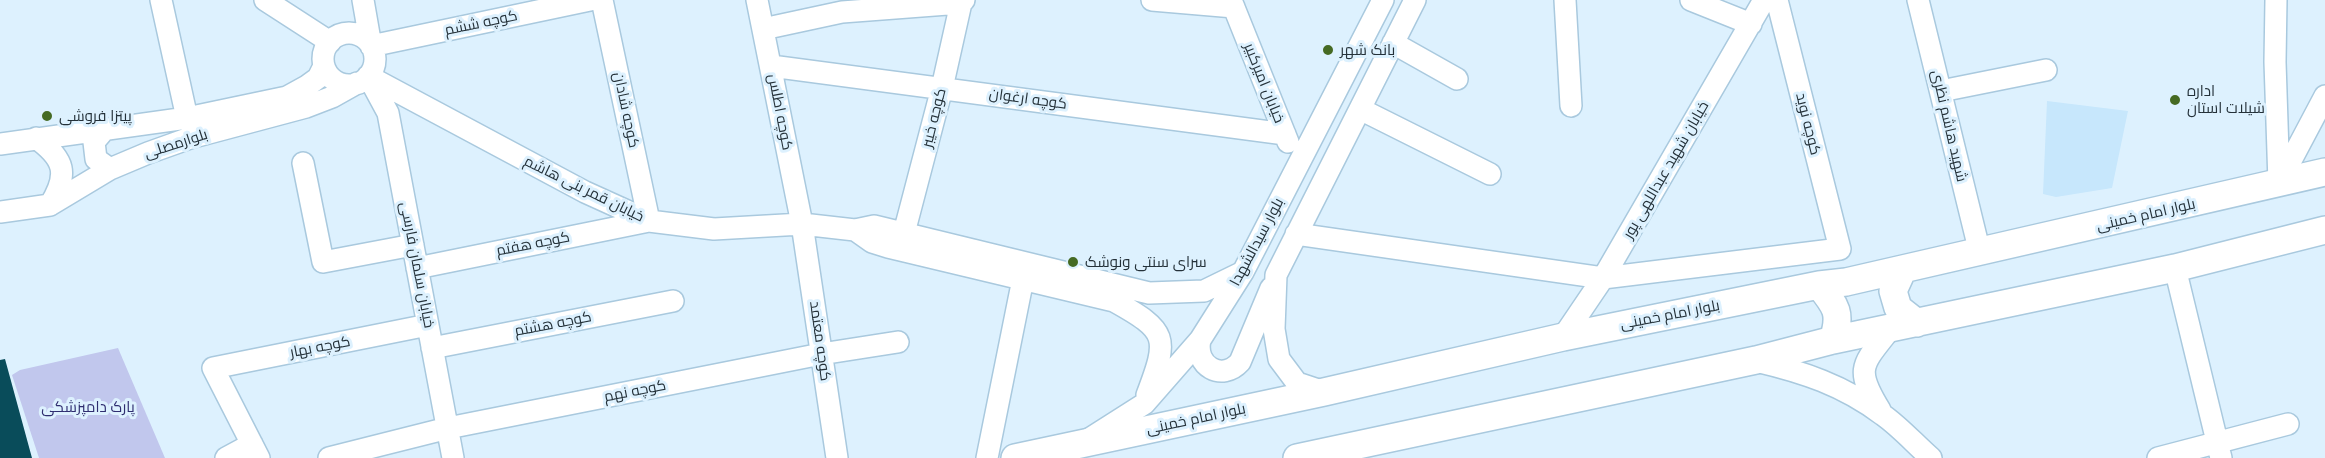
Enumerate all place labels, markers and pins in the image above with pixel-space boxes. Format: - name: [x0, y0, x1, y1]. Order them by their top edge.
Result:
- place label: بانک شهر: [1340, 41, 1395, 59]
- marker: بانک شهر: [1321, 43, 1335, 57]
- place label: اداره شیلات استان: [2187, 82, 2265, 117]
- marker: اداره شیلات استان: [2168, 93, 2182, 107]
- place label: پیتزا فروشی: [59, 107, 132, 125]
- marker: پیتزا فروشی: [40, 109, 54, 123]
- place label: سرای سنتی ونوشک: [1085, 253, 1207, 271]
- marker: سرای سنتی ونوشک: [1066, 255, 1080, 269]

